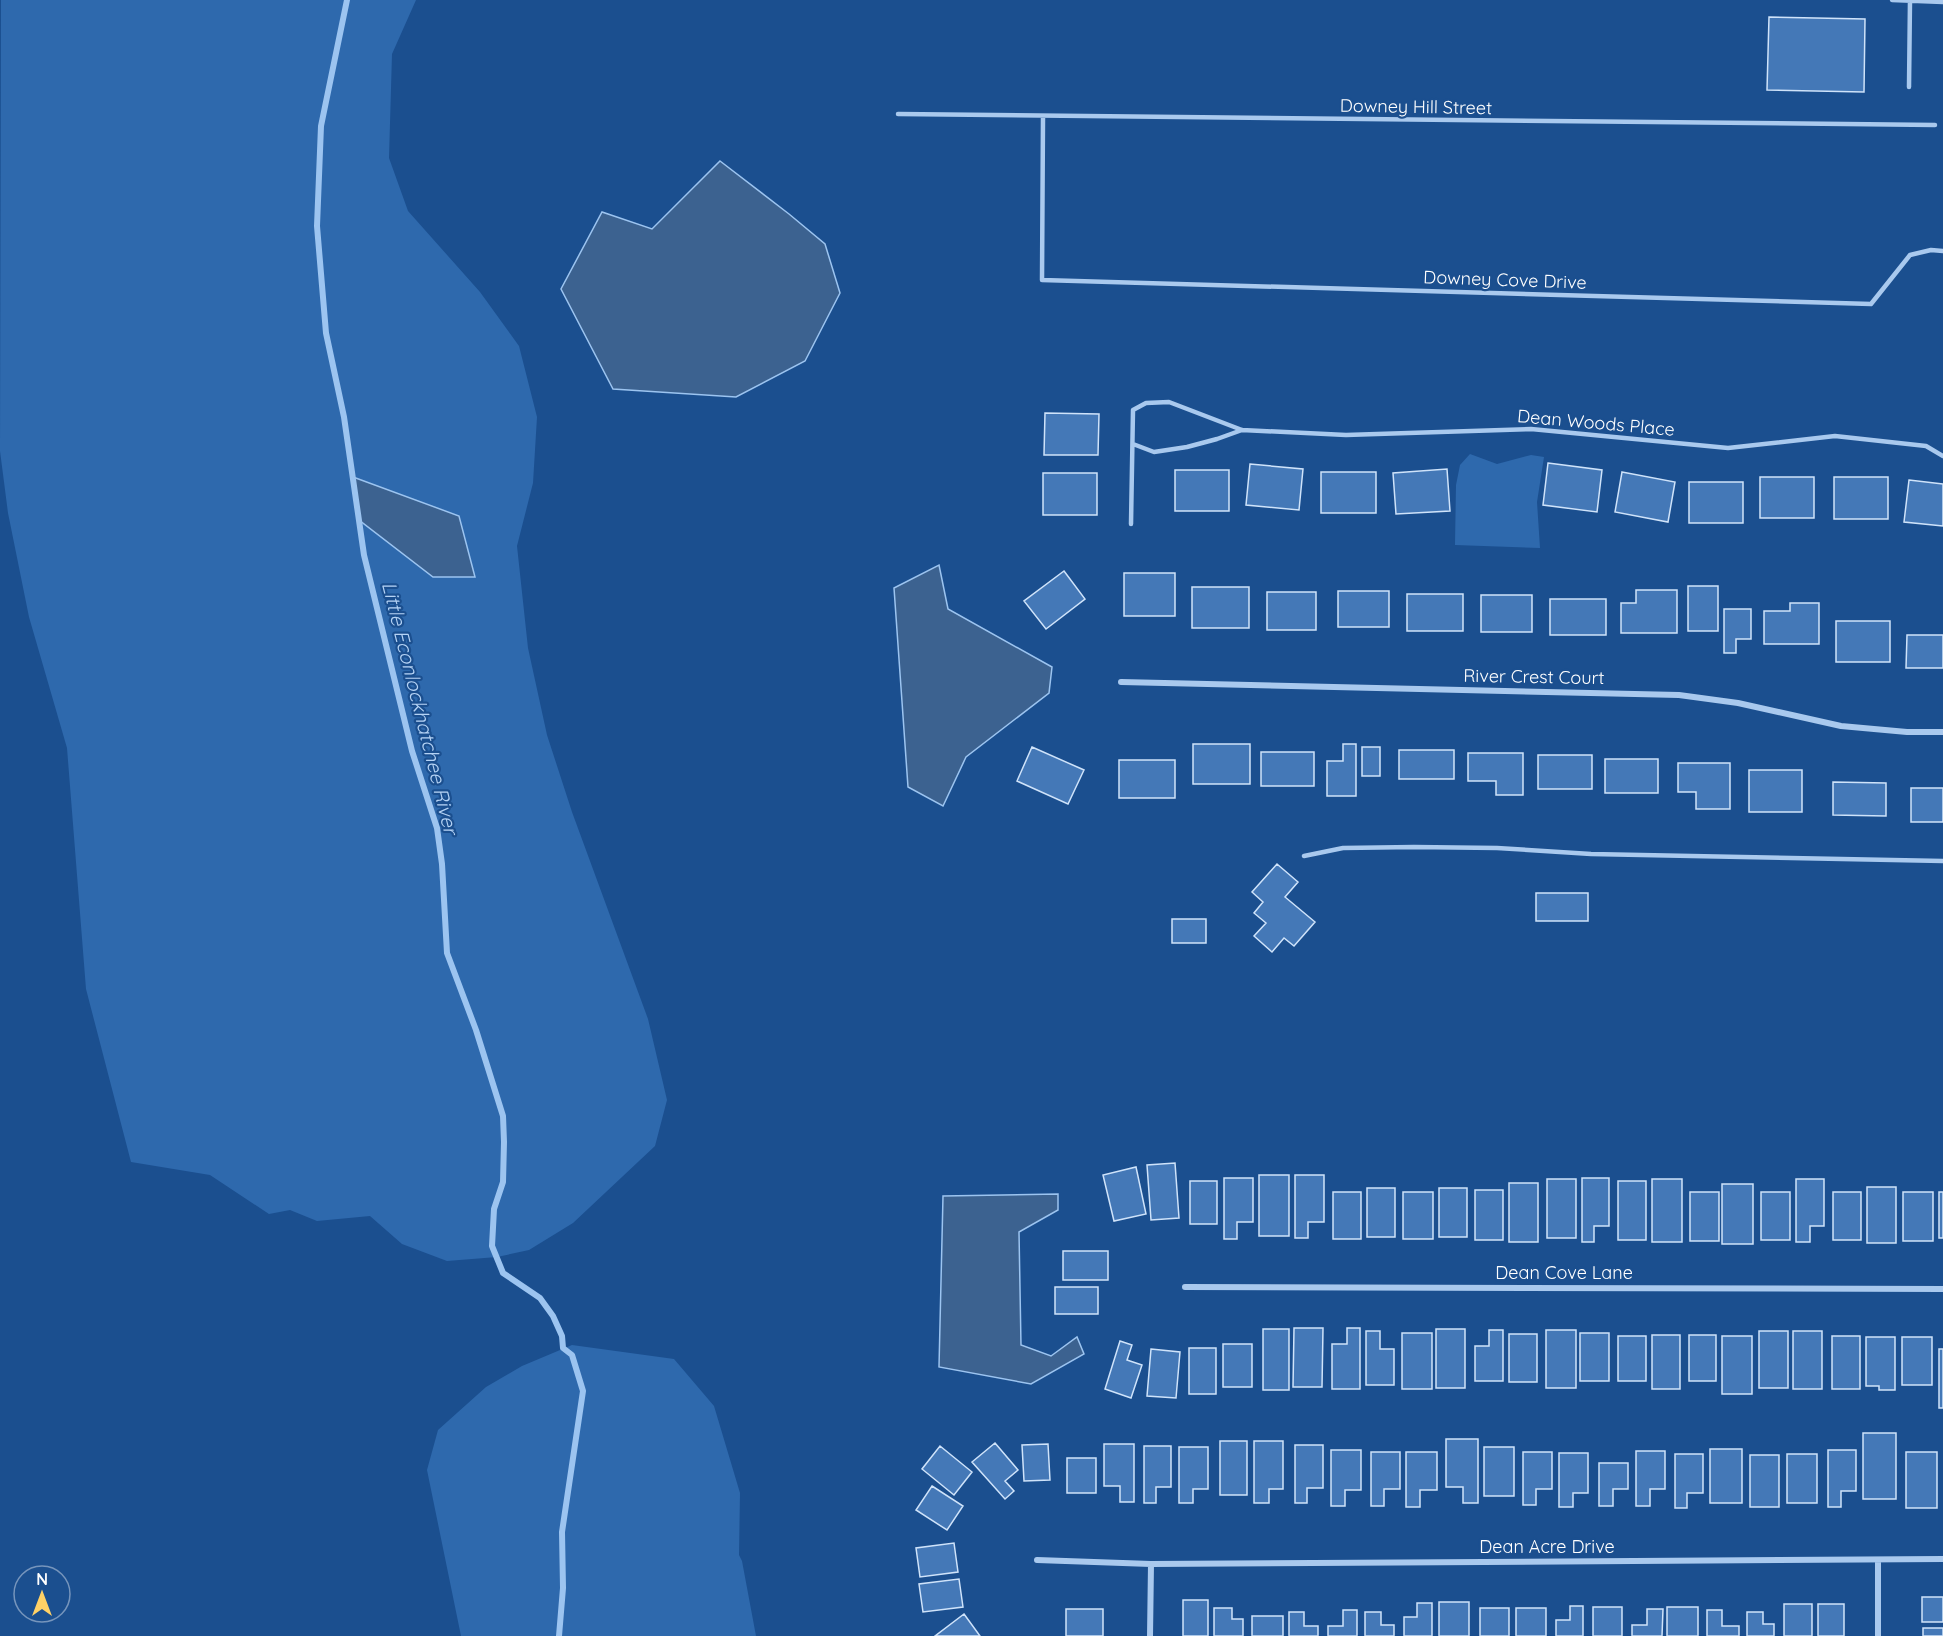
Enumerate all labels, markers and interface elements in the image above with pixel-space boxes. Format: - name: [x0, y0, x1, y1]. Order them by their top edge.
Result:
- street label: Downey Hill Street: [1340, 94, 1492, 119]
- street label: Downey Cove Drive: [1423, 265, 1587, 294]
- street label: Dean Woods Place: [1516, 404, 1676, 441]
- water label: Little Econlockhatchee River: [377, 579, 465, 839]
- street label: River Crest Court: [1463, 664, 1605, 689]
- street label: Dean Cove Lane: [1495, 1261, 1633, 1284]
- street label: Dean Acre Drive: [1479, 1535, 1615, 1558]
- north arrow: [12, 1564, 72, 1624]
- text: N: [36, 1569, 48, 1589]

